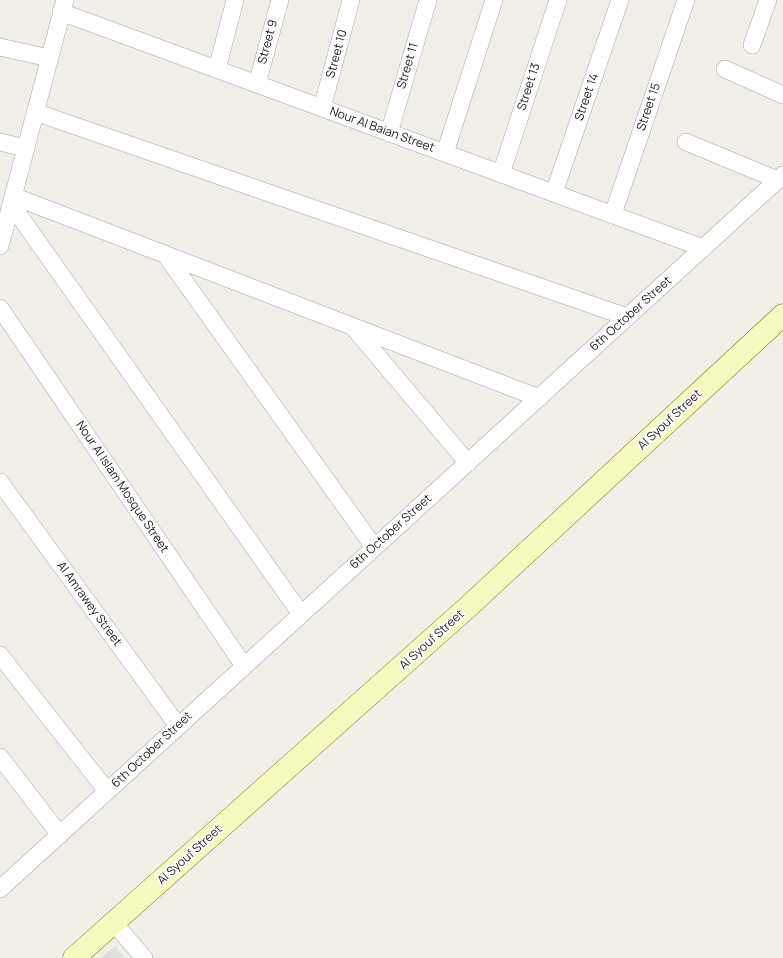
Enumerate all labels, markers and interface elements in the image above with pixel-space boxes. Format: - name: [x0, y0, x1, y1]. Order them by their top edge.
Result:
- street label: Street 9: [255, 18, 281, 66]
- street label: Street 10: [324, 28, 350, 80]
- street label: Street 11: [395, 41, 421, 91]
- street label: Street 13: [515, 61, 543, 113]
- street label: Street 14: [572, 71, 602, 123]
- street label: Street 15: [634, 81, 664, 133]
- street label: Nour Al Baian Street: [328, 104, 436, 156]
- street label: 6th October Street: [587, 274, 675, 354]
- street label: Al Syouf Street: [635, 387, 705, 453]
- street label: Nour Al Islam Mosque Street: [73, 419, 171, 555]
- street label: 6th October Street: [347, 492, 435, 572]
- street label: Al Amrawey Street: [54, 559, 124, 649]
- street label: Al Syouf Street: [397, 607, 467, 673]
- street label: 6th October Street: [109, 709, 195, 791]
- street label: Al Syouf Street: [155, 822, 225, 888]

